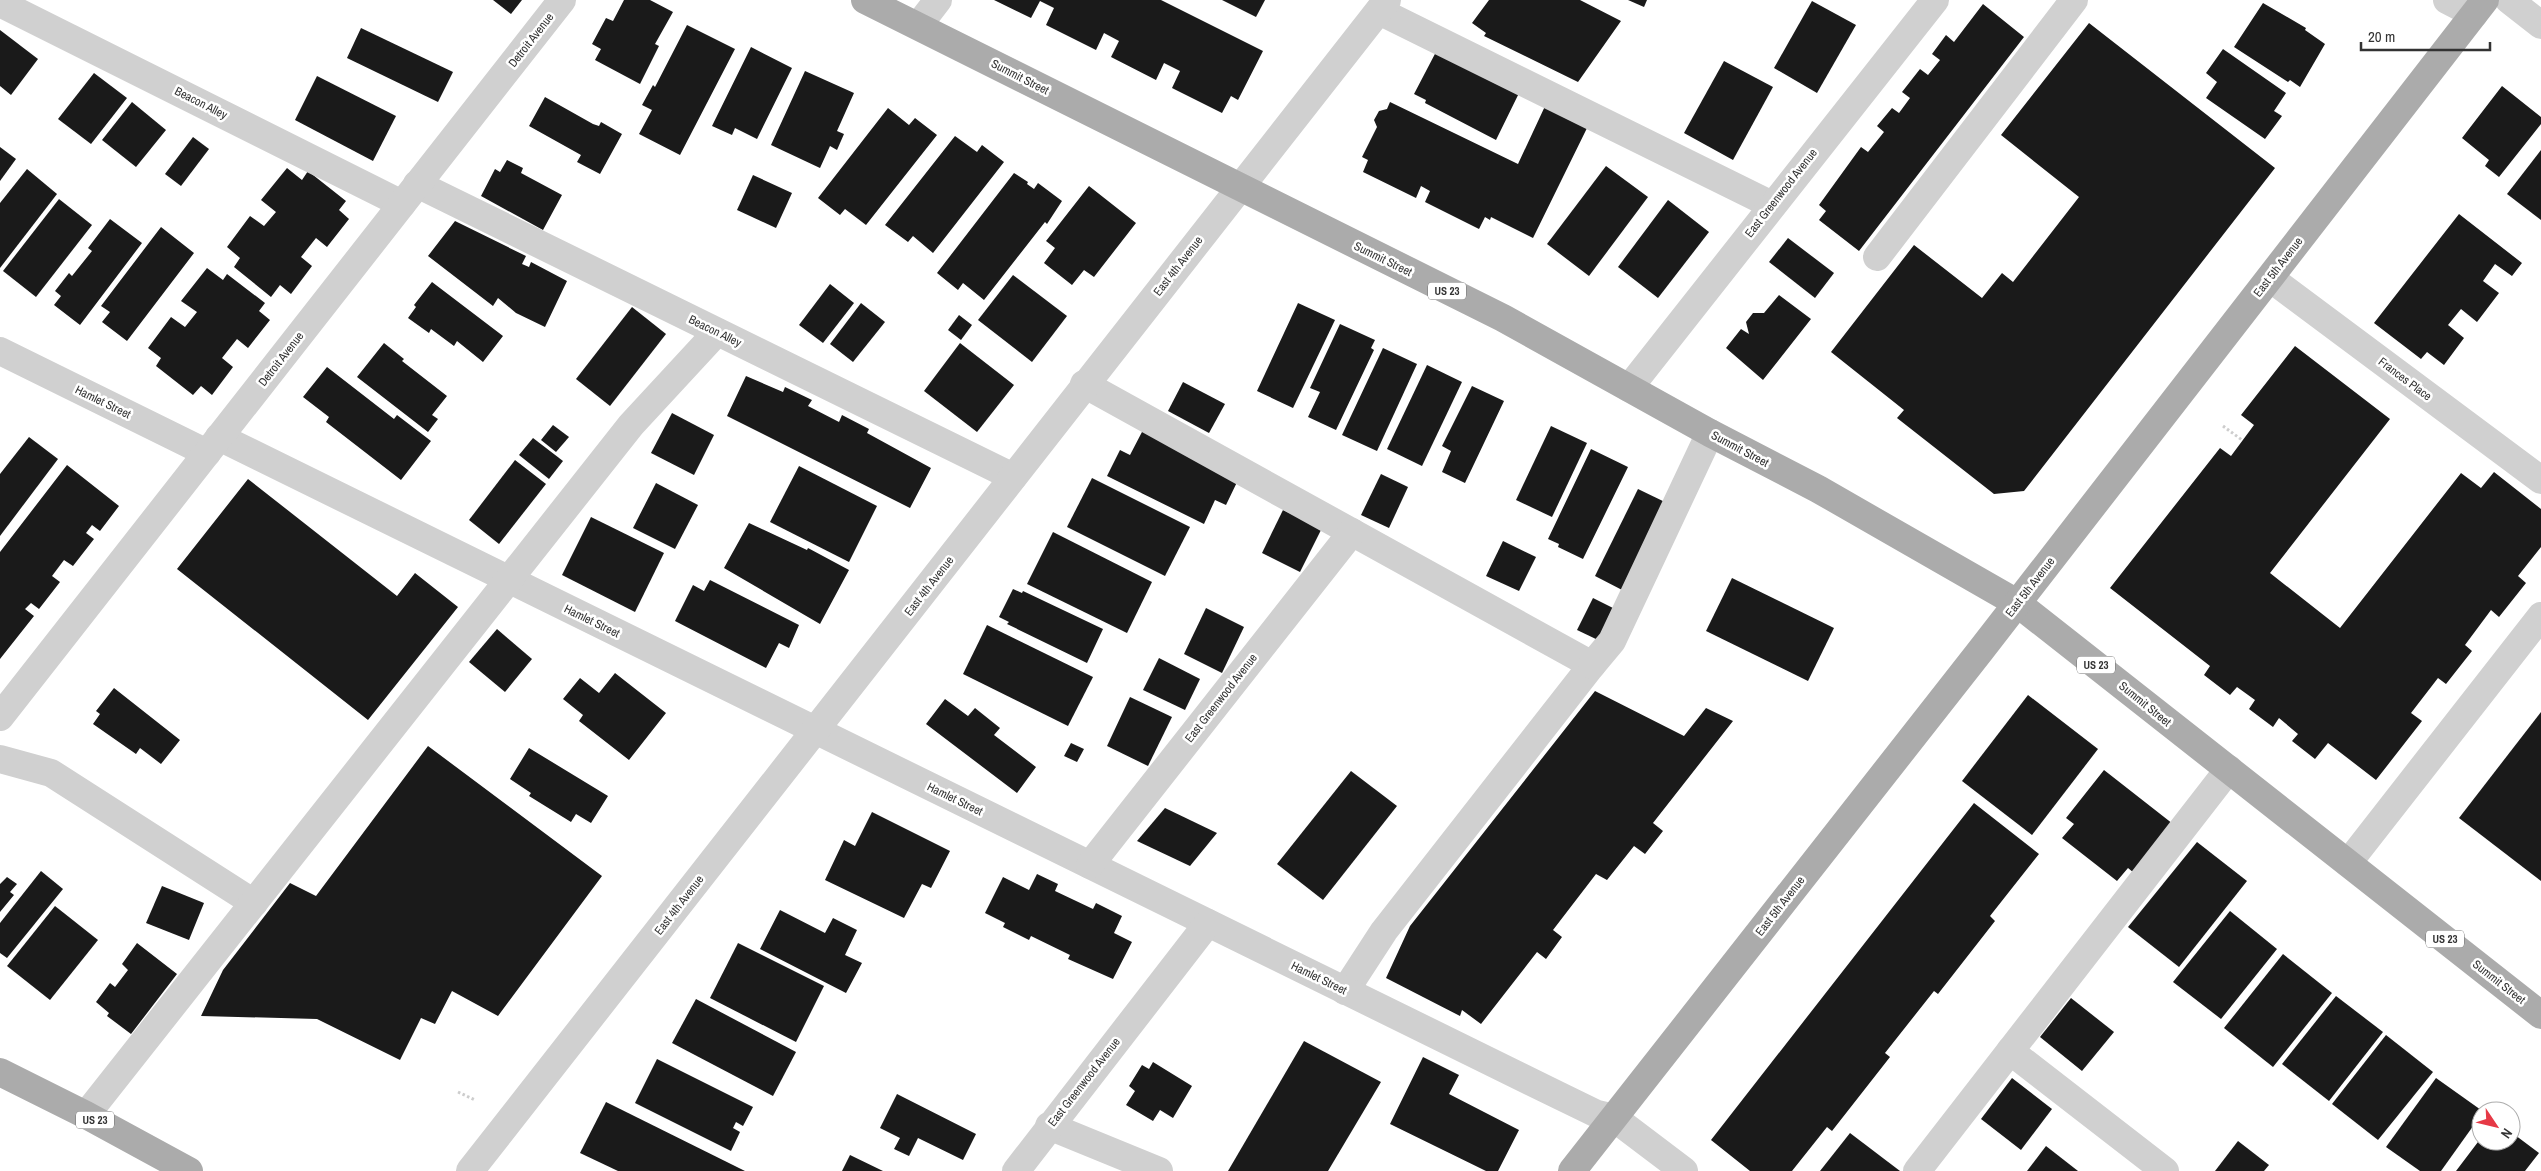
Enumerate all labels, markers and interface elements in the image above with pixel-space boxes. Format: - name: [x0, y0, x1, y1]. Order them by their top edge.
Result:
- street label: Detroit Avenue: [505, 9, 557, 71]
- scale bar: [2361, 20, 2490, 52]
- text: 20 m: [2368, 26, 2395, 47]
- street label: Summit Street: [988, 56, 1052, 99]
- street label: Beacon Alley: [172, 83, 230, 123]
- street label: East Greenwood Avenue: [1741, 145, 1821, 241]
- street label: East 4th Avenue: [1150, 233, 1206, 299]
- street label: East 5th Avenue: [2250, 234, 2306, 300]
- street label: Summit Street: [1351, 238, 1415, 280]
- road number: US 23: [1428, 282, 1466, 300]
- street label: Beacon Alley: [686, 311, 744, 351]
- street label: Detroit Avenue: [255, 328, 307, 390]
- street label: Frances Place: [2375, 354, 2435, 404]
- street label: Hamlet Street: [72, 382, 134, 422]
- street label: Summit Street: [1708, 427, 1772, 471]
- street label: East 4th Avenue: [901, 553, 957, 619]
- street label: East 5th Avenue: [2002, 554, 2058, 620]
- street label: Hamlet Street: [561, 601, 623, 641]
- street label: East Greenwood Avenue: [1181, 650, 1261, 746]
- road number: US 23: [2077, 656, 2115, 674]
- street label: Summit Street: [2116, 678, 2175, 730]
- street label: Hamlet Street: [924, 779, 986, 819]
- street label: East 4th Avenue: [651, 872, 707, 938]
- street label: East 5th Avenue: [1752, 873, 1808, 939]
- road number: US 23: [2426, 931, 2464, 948]
- street label: Summit Street: [2469, 956, 2529, 1008]
- street label: Hamlet Street: [1288, 958, 1350, 998]
- street label: East Greenwood Avenue: [1044, 1034, 1124, 1130]
- north arrow: [2471, 1101, 2521, 1151]
- road number: US 23: [76, 1112, 114, 1128]
- text: N: [2497, 1125, 2516, 1142]

